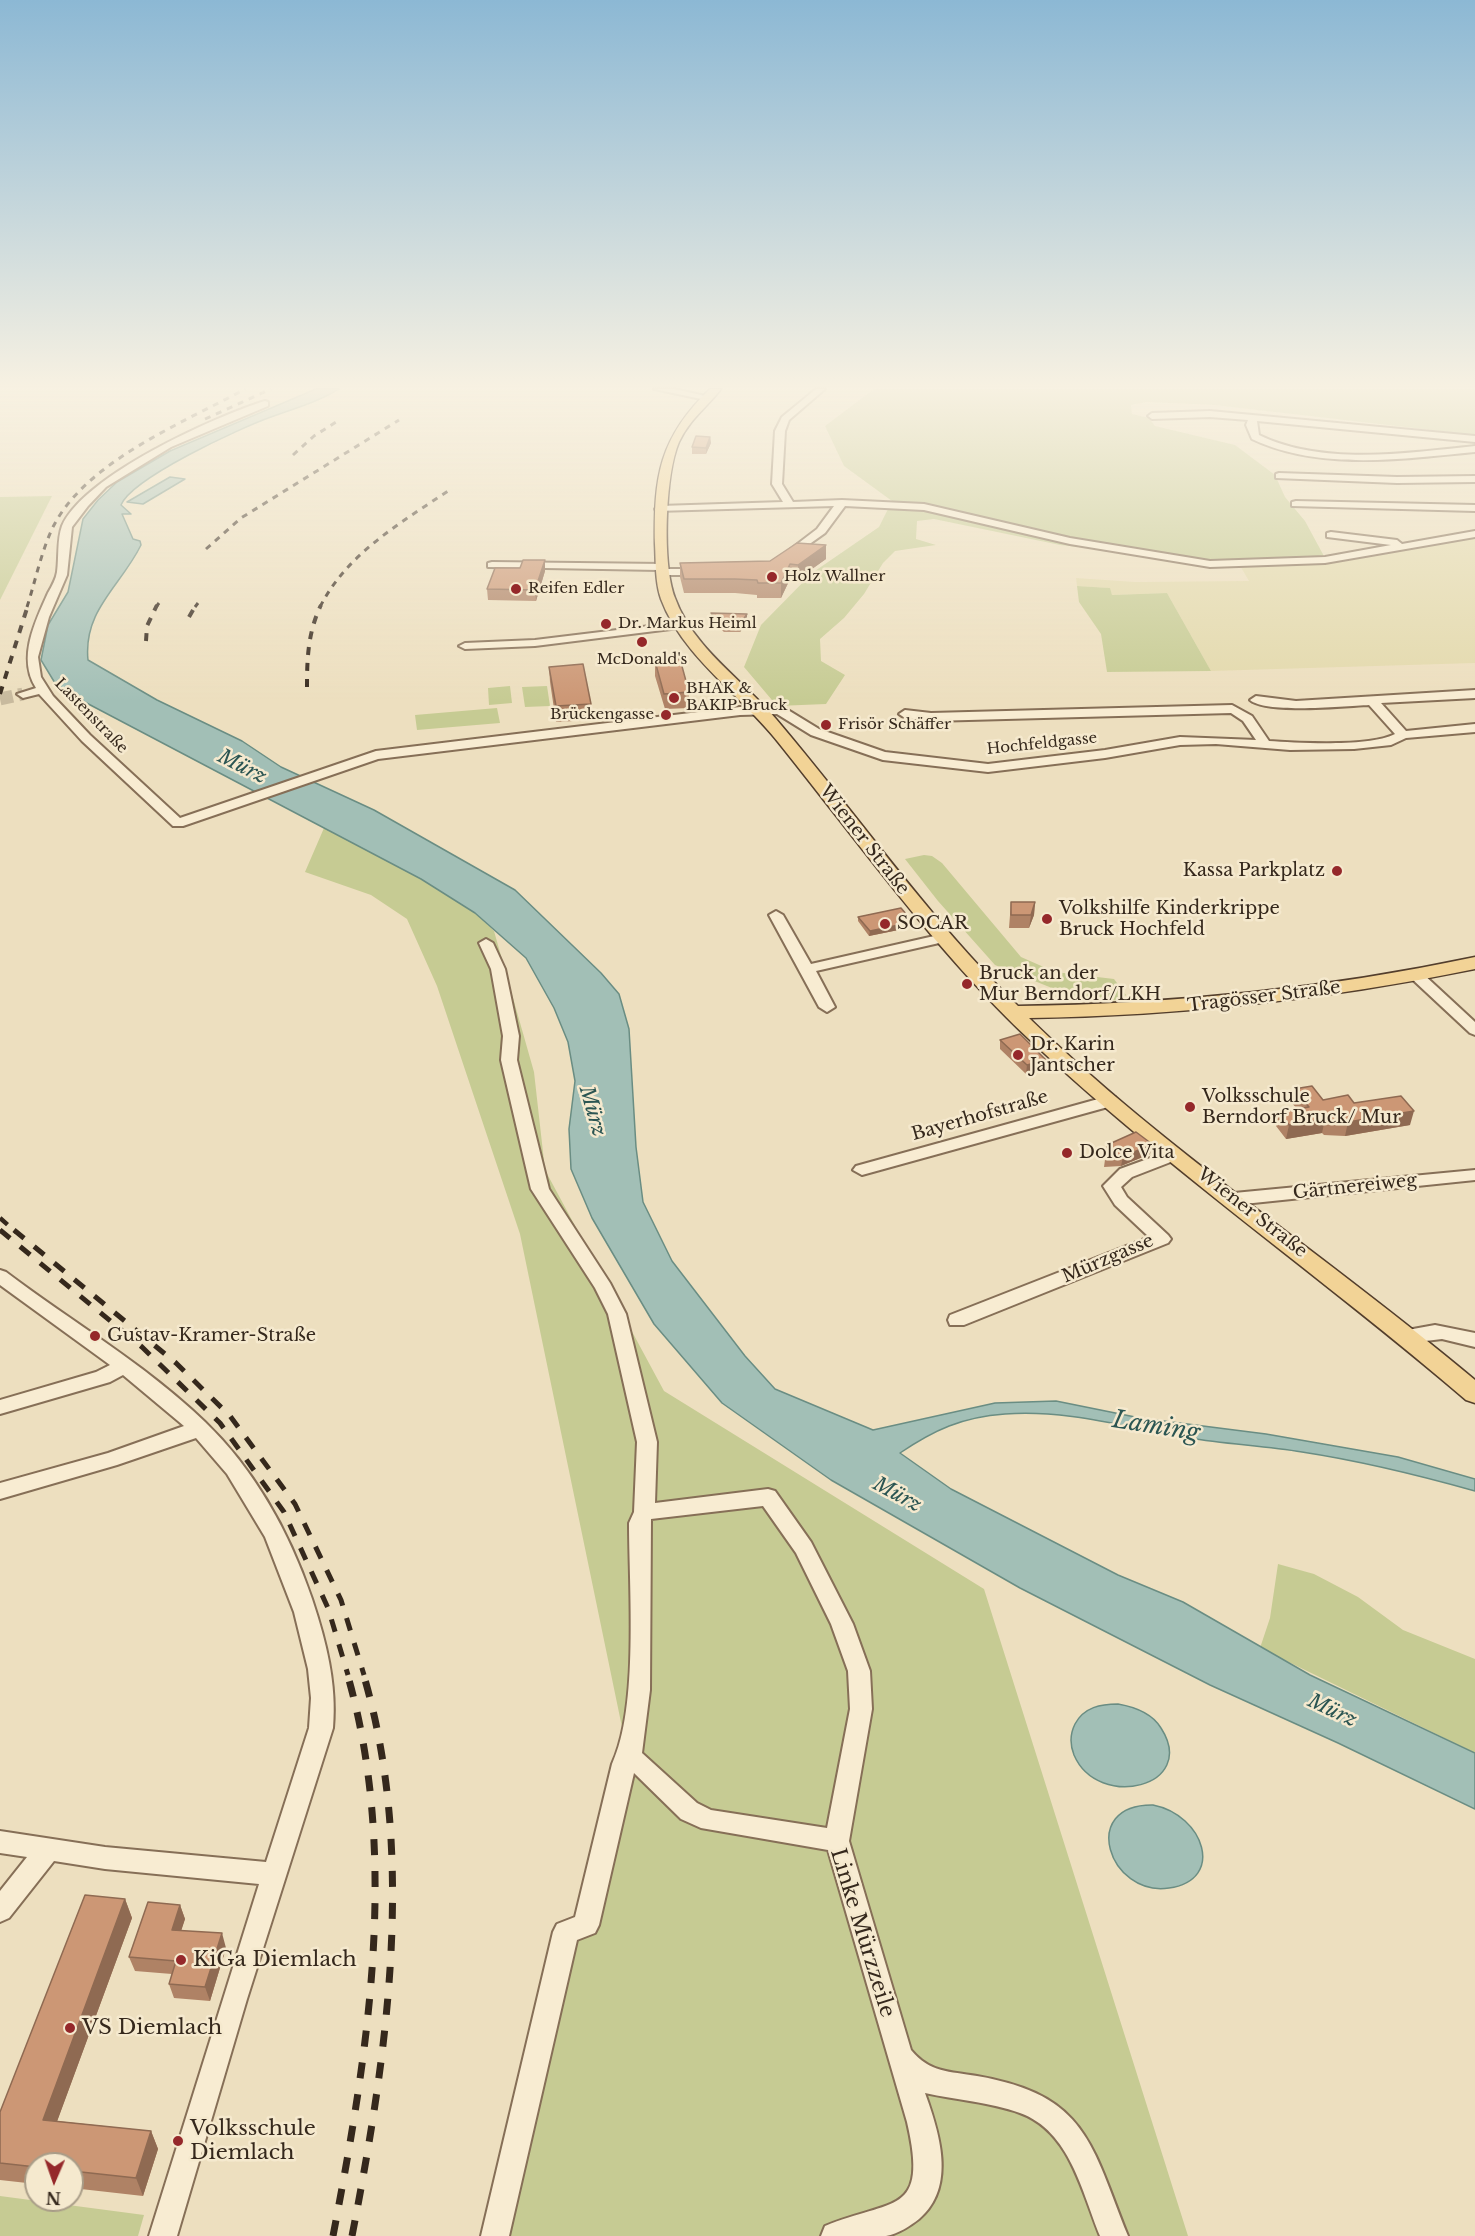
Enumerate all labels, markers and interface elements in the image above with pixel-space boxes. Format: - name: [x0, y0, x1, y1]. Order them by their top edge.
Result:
- place label: Holz Wallner: [784, 568, 885, 586]
- marker: Holz Wallner: [765, 570, 779, 584]
- place label: Reifen Edler: [528, 580, 624, 598]
- marker: Reifen Edler: [509, 582, 523, 596]
- place label: Dr. Markus Heiml: [618, 615, 757, 633]
- marker: Dr. Markus Heiml: [599, 617, 613, 631]
- marker: McDonald's: [635, 635, 649, 649]
- place label: McDonald's: [597, 651, 687, 669]
- street label: Lastenstraße: [51, 675, 131, 757]
- place label: BHAK & BAKIP Bruck: [686, 680, 787, 715]
- marker: BHAK & BAKIP Bruck: [667, 691, 681, 705]
- place label: Brückengasse: [550, 706, 654, 724]
- marker: Brückengasse: [659, 708, 673, 722]
- place label: Frisör Schäffer: [838, 716, 951, 734]
- marker: Frisör Schäffer: [819, 718, 833, 732]
- street label: Hochfeldgasse: [986, 729, 1098, 759]
- water label: Mürz: [214, 745, 270, 789]
- street label: Wiener Straße: [814, 781, 914, 899]
- place label: Kassa Parkplatz: [1183, 860, 1325, 882]
- marker: Kassa Parkplatz: [1330, 864, 1344, 878]
- place label: Volkshilfe Kinderkrippe Bruck Hochfeld: [1059, 898, 1280, 940]
- marker: Volkshilfe Kinderkrippe Bruck Hochfeld: [1040, 912, 1054, 926]
- place label: SOCAR: [897, 913, 968, 935]
- marker: SOCAR: [878, 917, 892, 931]
- place label: Bruck an der Mur Berndorf/LKH: [979, 963, 1161, 1006]
- marker: Bruck an der Mur Berndorf/LKH: [960, 977, 974, 991]
- street label: Tragösser Straße: [1186, 977, 1342, 1017]
- place label: Dr. Karin Jantscher: [1030, 1034, 1115, 1076]
- marker: Dr. Karin Jantscher: [1011, 1048, 1025, 1062]
- water label: Mürz: [573, 1083, 611, 1139]
- street label: Bayerhofstraße: [909, 1086, 1051, 1146]
- place label: Volksschule Berndorf Bruck/ Mur: [1202, 1086, 1401, 1128]
- marker: Volksschule Berndorf Bruck/ Mur: [1183, 1100, 1197, 1114]
- place label: Dolce Vita: [1079, 1142, 1175, 1164]
- marker: Dolce Vita: [1060, 1146, 1074, 1160]
- street label: Wiener Straße: [1193, 1163, 1311, 1263]
- street label: Gärtnereiweg: [1292, 1170, 1418, 1204]
- street label: Mürzgasse: [1059, 1230, 1157, 1288]
- place label: Gustav-Kramer-Straße: [107, 1325, 316, 1347]
- marker: Gustav-Kramer-Straße: [88, 1329, 102, 1343]
- water label: Laming: [1110, 1406, 1202, 1448]
- water label: Mürz: [869, 1472, 925, 1518]
- water label: Mürz: [1304, 1689, 1360, 1733]
- street label: Linke Mürzzeile: [824, 1846, 900, 2020]
- place label: KiGa Diemlach: [193, 1947, 357, 1973]
- marker: KiGa Diemlach: [174, 1953, 188, 1967]
- place label: VS Diemlach: [82, 2015, 222, 2041]
- marker: VS Diemlach: [63, 2021, 77, 2035]
- place label: Volksschule Diemlach: [190, 2116, 316, 2166]
- marker: Volksschule Diemlach: [171, 2134, 185, 2148]
- north arrow: [24, 2152, 84, 2212]
- text: N: [46, 2188, 61, 2208]

